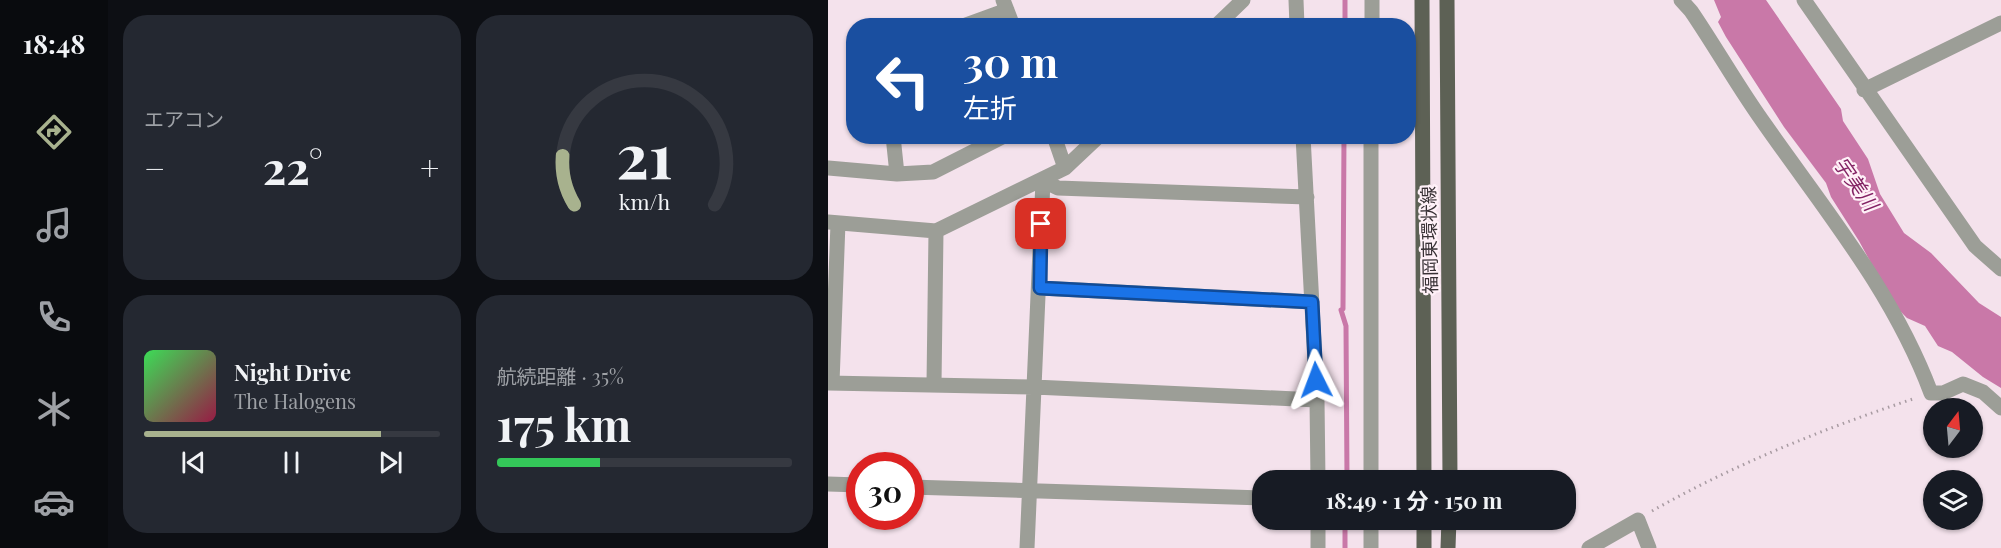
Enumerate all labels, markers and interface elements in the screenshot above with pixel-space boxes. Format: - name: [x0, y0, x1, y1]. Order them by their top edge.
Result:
- text: 18:48: [23, 25, 85, 61]
- text: 30 m: [963, 33, 1058, 89]
- icon: left: [864, 42, 942, 120]
- text: 左折: [963, 89, 1017, 125]
- text: エアコン: [144, 105, 224, 132]
- icon: directions: [33, 111, 75, 153]
- text: 21: [616, 111, 673, 195]
- text: 22°: [263, 136, 323, 196]
- text: −: [144, 145, 165, 189]
- text: +: [420, 145, 439, 189]
- water label: 宇美川: [1829, 151, 1886, 217]
- street label: 福岡東環状線: [1416, 186, 1442, 294]
- text: km/h: [619, 187, 670, 215]
- pin: [1015, 198, 1066, 249]
- icon: music: [33, 204, 75, 246]
- icon: arrive: [1024, 207, 1057, 240]
- icon: phone: [33, 296, 75, 338]
- position arrow: [1284, 348, 1348, 412]
- text: Night Drive: [234, 357, 351, 387]
- text: 航続距離 · 35%: [497, 362, 624, 389]
- text: The Halogens: [234, 387, 356, 414]
- icon: climate: [33, 388, 75, 430]
- text: 175 km: [497, 393, 631, 453]
- north arrow: [1923, 398, 1983, 458]
- map controls: [1923, 398, 1983, 530]
- icon: previous: [177, 446, 210, 479]
- icon: pause: [275, 446, 308, 479]
- icon: next: [374, 446, 407, 479]
- speed limit sign: 30: [846, 452, 924, 530]
- button: layers: [1923, 470, 1983, 530]
- icon: car: [33, 481, 75, 523]
- text: 18:49 · 1 分 · 150 m: [1326, 485, 1502, 515]

